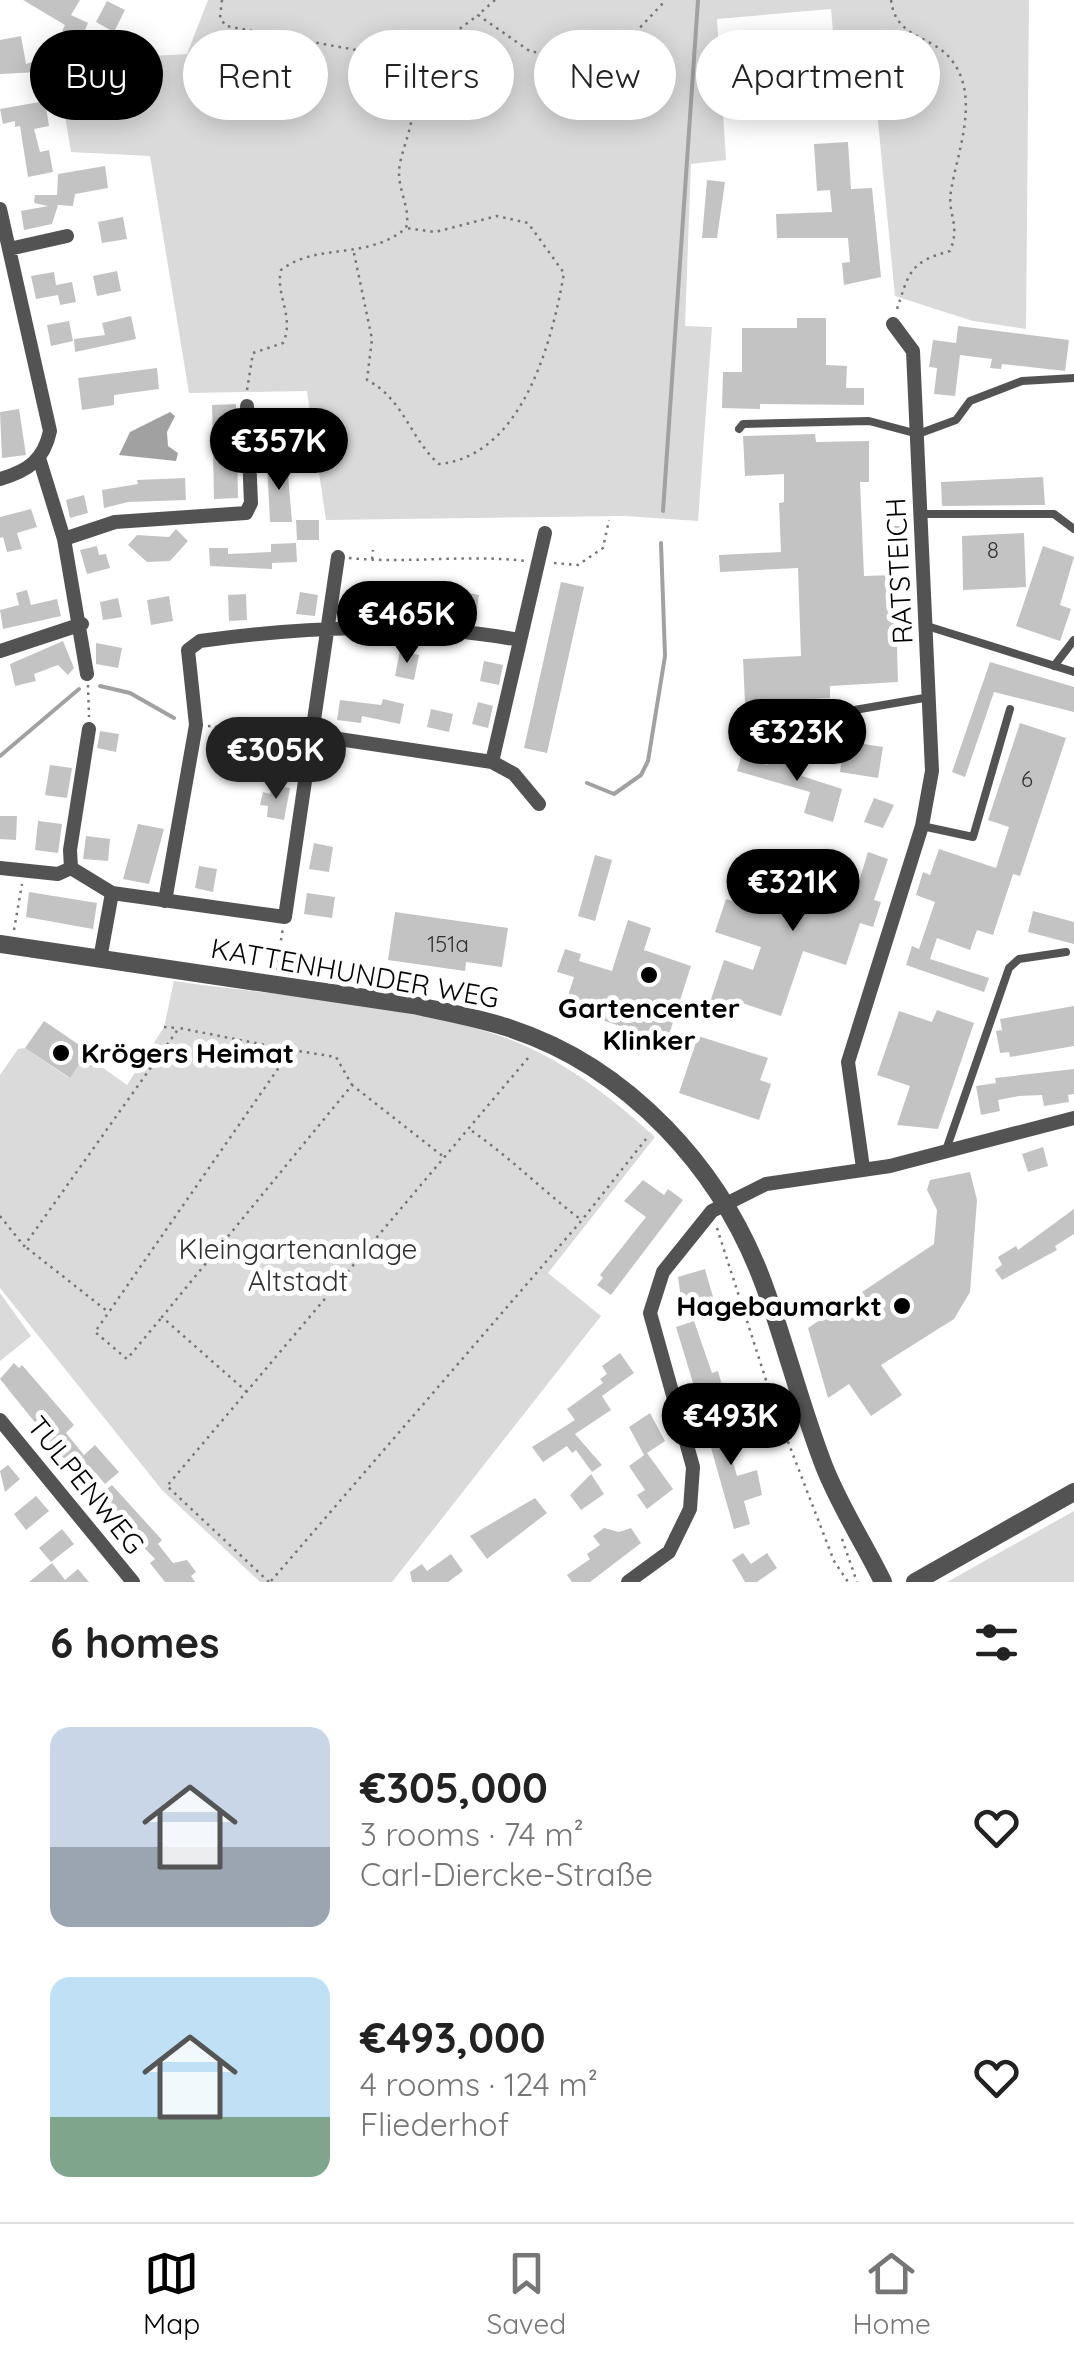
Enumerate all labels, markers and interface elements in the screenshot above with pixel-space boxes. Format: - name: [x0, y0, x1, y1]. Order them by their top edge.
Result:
- chip: Buy: [30, 30, 163, 120]
- chip: Rent: [183, 30, 328, 120]
- chip: Filters: [348, 30, 514, 120]
- chip: New: [534, 30, 676, 120]
- chip: Apartment: [696, 30, 940, 120]
- pin: €357K: [209, 408, 349, 493]
- text: €357K: [232, 420, 326, 460]
- street label: RATSTEICH: [877, 497, 920, 645]
- house number: 8: [987, 536, 999, 564]
- pin: €465K: [337, 581, 477, 666]
- text: €465K: [359, 593, 455, 633]
- pin: €323K: [727, 699, 867, 784]
- text: €323K: [750, 711, 844, 751]
- pin: €305K: [206, 717, 346, 802]
- text: €305K: [228, 729, 324, 769]
- house number: 6: [1021, 765, 1033, 793]
- pin: €321K: [723, 849, 863, 934]
- text: €321K: [749, 861, 837, 901]
- street label: KATTENHUNDER WEG: [208, 930, 502, 1015]
- house number: 151a: [427, 930, 469, 958]
- marker: Gartencenter Klinker: [638, 964, 660, 986]
- place label: Gartencenter Klinker: [558, 990, 740, 1057]
- place label: Krögers Heimat: [81, 1035, 294, 1070]
- marker: Krögers Heimat: [50, 1042, 72, 1064]
- park label: Kleingartenanlage Altstadt: [179, 1231, 417, 1298]
- place label: Hagebaumarkt: [676, 1288, 882, 1323]
- marker: Hagebaumarkt: [891, 1295, 913, 1317]
- pin: €493K: [661, 1383, 801, 1468]
- text: €493K: [684, 1395, 778, 1435]
- street label: TULPENWEG: [20, 1409, 153, 1561]
- icon: filters: [969, 1615, 1024, 1670]
- text: 6 homes: [50, 1616, 220, 1669]
- text: €305,000: [360, 1761, 548, 1814]
- icon: home: [130, 1767, 250, 1887]
- icon: heart: [969, 1800, 1024, 1855]
- text: 3 rooms · 74 m²: [360, 1814, 584, 1854]
- text: Carl-Diercke-Straße: [360, 1854, 653, 1894]
- text: €493,000: [360, 2011, 546, 2064]
- icon: home: [130, 2017, 250, 2137]
- icon: heart: [969, 2050, 1024, 2105]
- text: 4 rooms · 124 m²: [360, 2064, 598, 2104]
- text: Fliederhof: [360, 2104, 509, 2144]
- tab: Map: [143, 2246, 200, 2341]
- tab: Saved: [486, 2246, 566, 2341]
- tab: Home: [852, 2246, 931, 2341]

